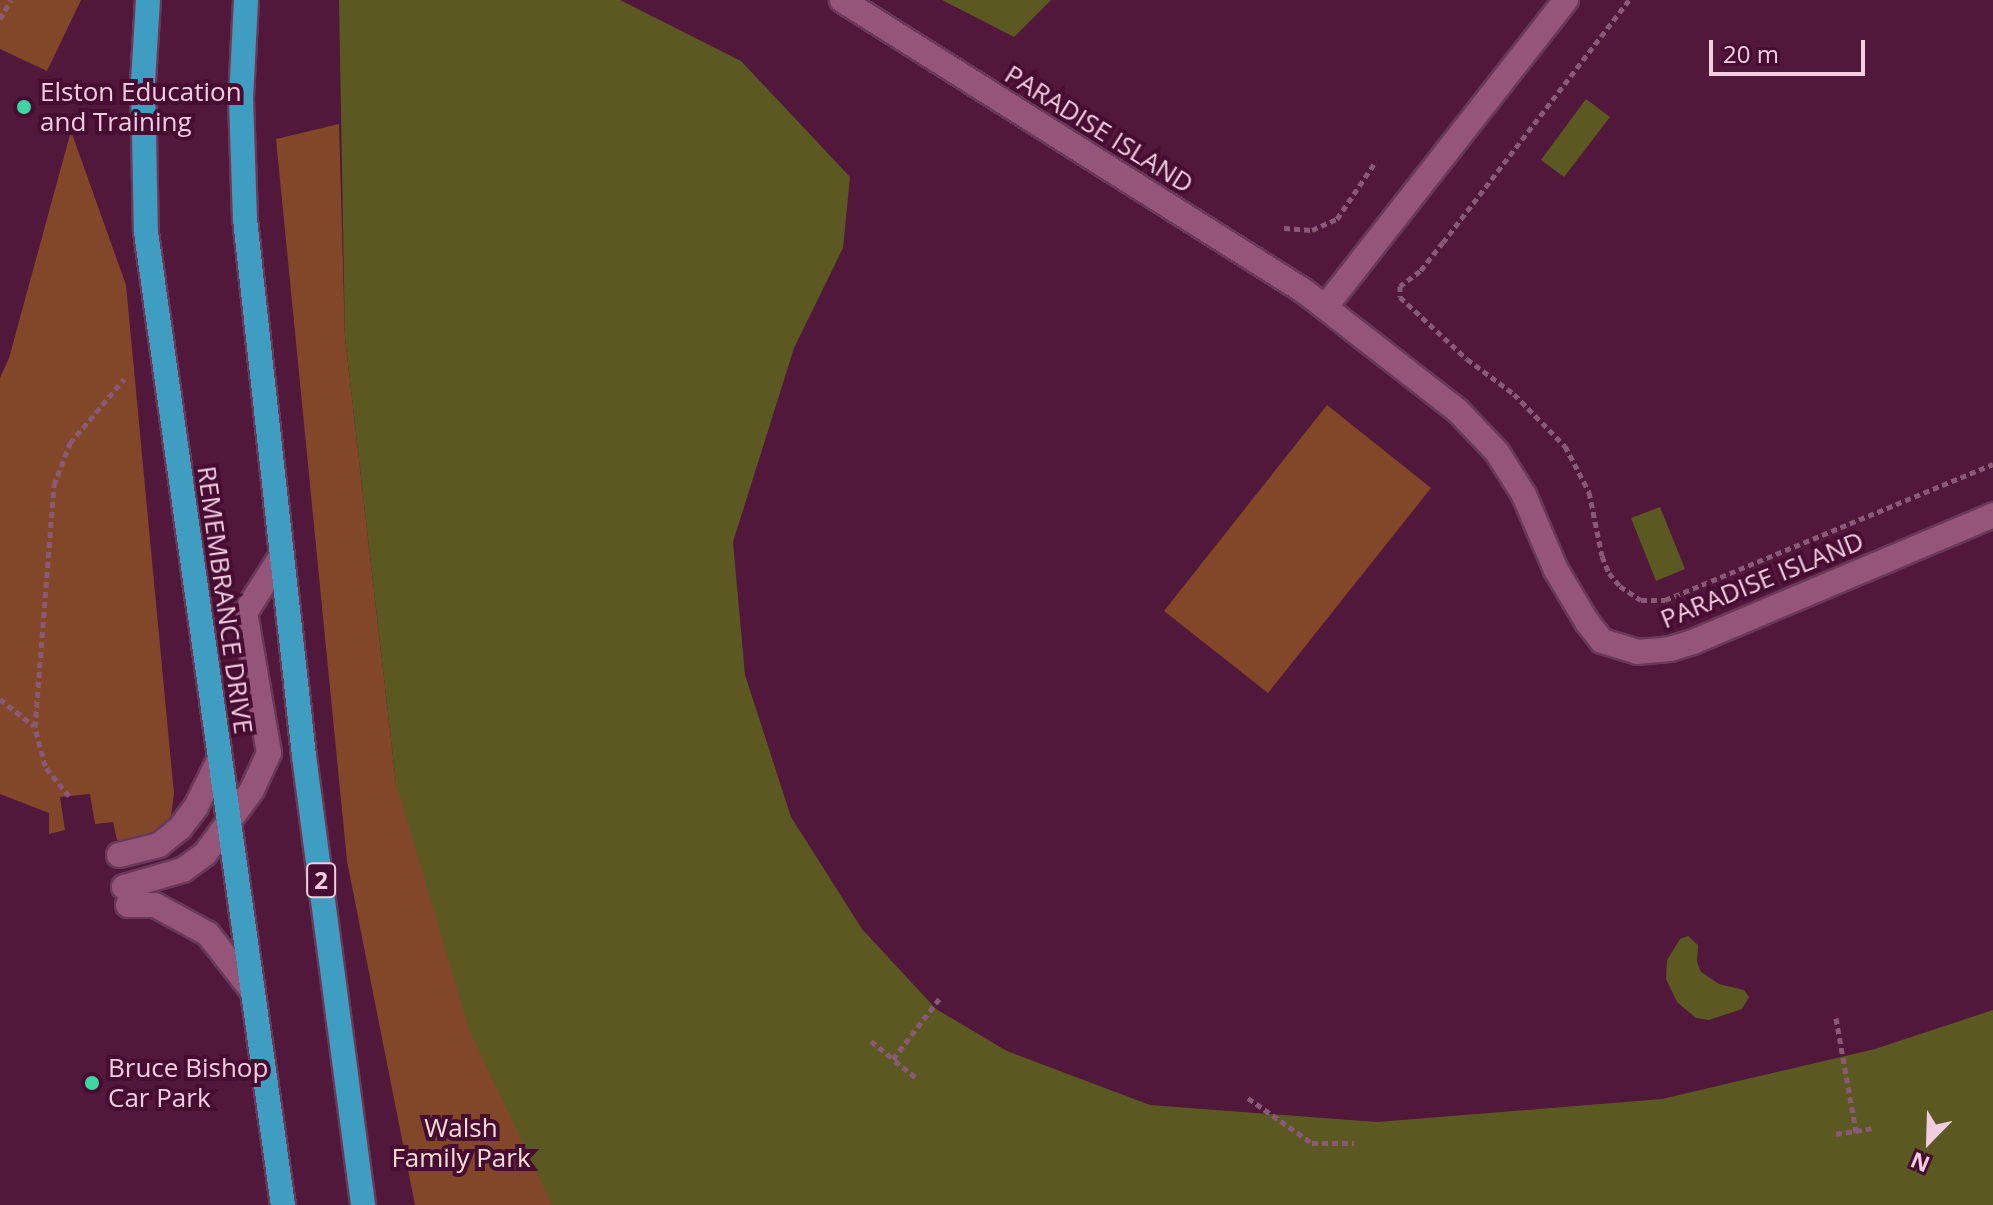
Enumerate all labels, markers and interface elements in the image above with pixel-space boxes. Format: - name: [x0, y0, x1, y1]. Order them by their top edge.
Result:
- scale bar: [1713, 24, 1869, 74]
- text: 20 m: [1723, 37, 1779, 70]
- street label: PARADISE ISLAND: [999, 59, 1199, 199]
- place label: Elston Education and Training: [40, 76, 242, 138]
- marker: Elston Education and Training: [15, 98, 33, 116]
- street label: REMEMBRANCE DRIVE: [191, 464, 259, 736]
- street label: PARADISE ISLAND: [1656, 525, 1868, 635]
- road number: 2: [305, 860, 337, 900]
- place label: Bruce Bishop Car Park: [108, 1052, 268, 1114]
- marker: Bruce Bishop Car Park: [83, 1074, 101, 1092]
- north arrow: [1889, 1101, 1969, 1181]
- park label: Walsh Family Park: [391, 1112, 531, 1174]
- text: N: [1906, 1146, 1934, 1180]

